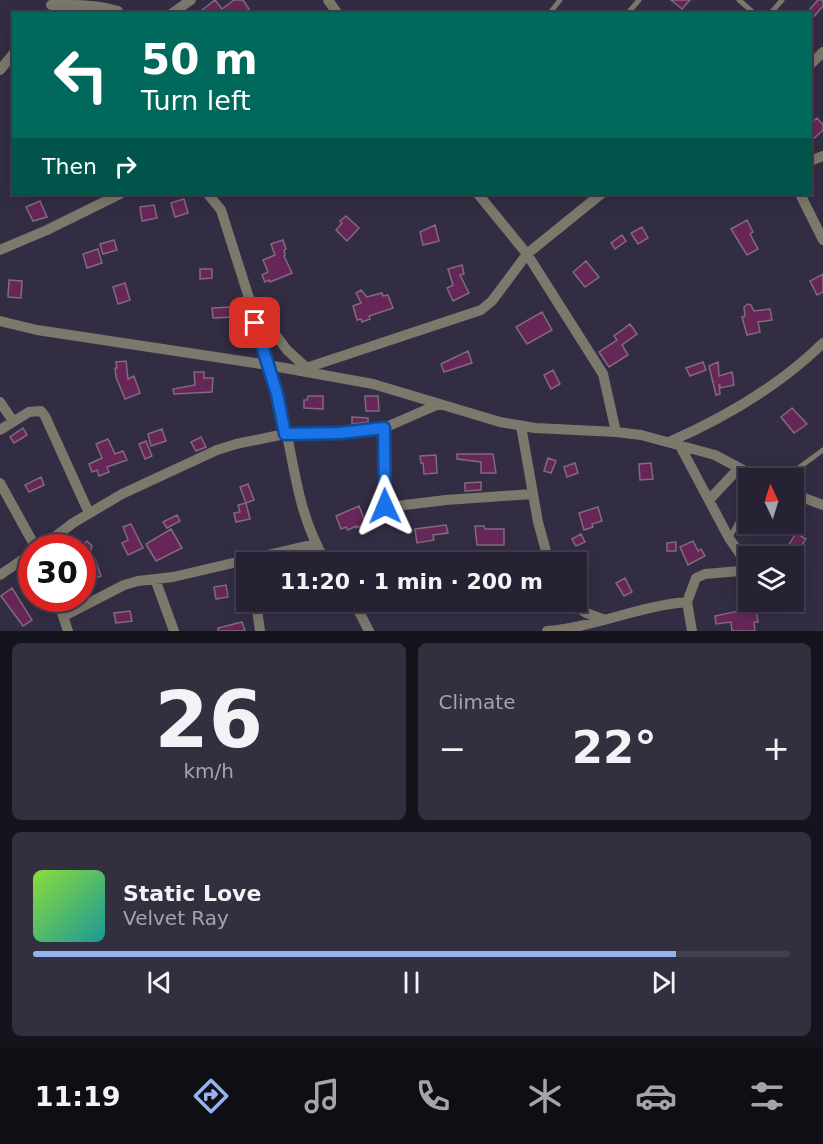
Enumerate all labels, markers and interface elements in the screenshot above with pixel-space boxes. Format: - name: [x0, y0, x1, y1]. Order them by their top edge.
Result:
- text: 50 m: [141, 35, 258, 84]
- icon: left: [42, 36, 120, 114]
- text: Turn left: [141, 85, 251, 116]
- icon: right: [109, 150, 142, 183]
- text: Then: [42, 154, 97, 179]
- pin: [229, 297, 280, 348]
- icon: arrive: [238, 306, 271, 339]
- north arrow: [738, 468, 804, 534]
- map controls: [738, 468, 804, 612]
- position arrow: [353, 474, 417, 538]
- speed limit sign: 30: [18, 534, 96, 612]
- button: layers: [738, 546, 804, 612]
- text: 11:20 · 1 min · 200 m: [280, 569, 543, 594]
- text: 26: [154, 675, 263, 765]
- text: Climate: [439, 690, 515, 714]
- text: 22°: [572, 721, 657, 774]
- text: −: [439, 729, 466, 768]
- text: +: [762, 729, 790, 768]
- text: km/h: [184, 759, 234, 783]
- text: Static Love: [123, 881, 261, 906]
- text: Velvet Ray: [123, 906, 229, 930]
- icon: previous: [143, 966, 176, 999]
- icon: pause: [395, 966, 428, 999]
- icon: next: [647, 966, 680, 999]
- icon: directions: [190, 1075, 232, 1117]
- icon: music: [301, 1075, 343, 1117]
- icon: phone: [412, 1075, 454, 1117]
- icon: climate: [524, 1075, 566, 1117]
- icon: car: [635, 1075, 677, 1117]
- icon: filters: [746, 1075, 788, 1117]
- text: 11:19: [35, 1081, 121, 1112]

